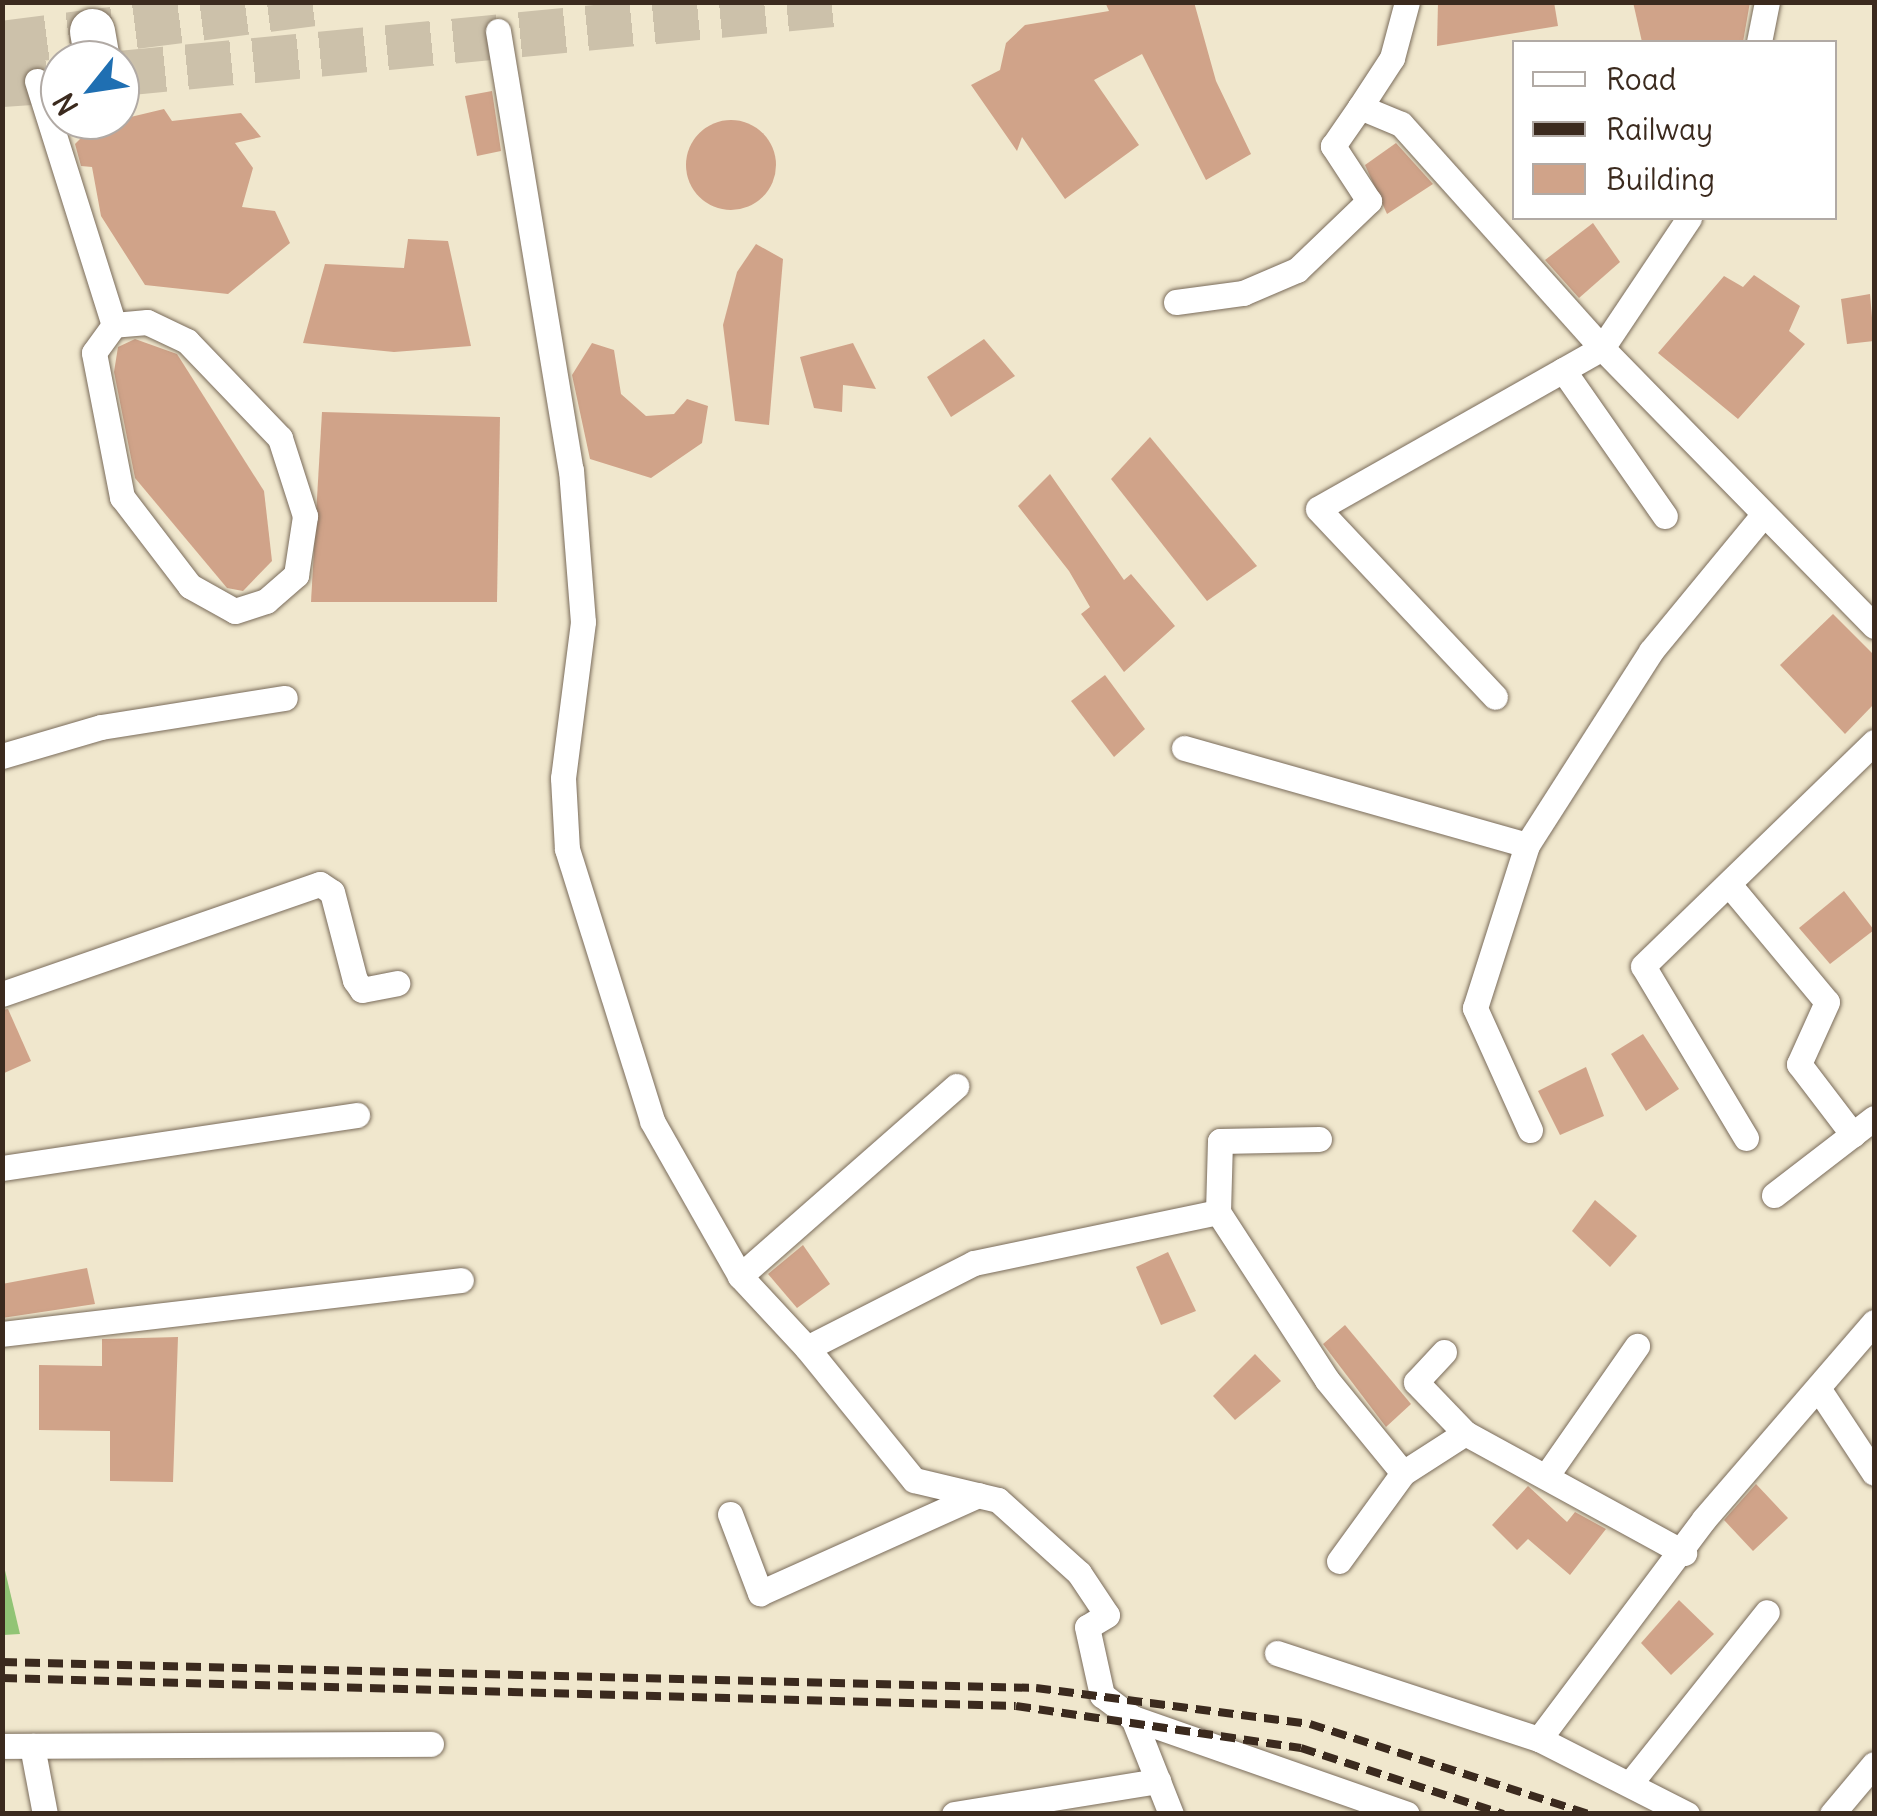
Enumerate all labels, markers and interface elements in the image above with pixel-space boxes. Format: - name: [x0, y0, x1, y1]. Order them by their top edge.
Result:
- north arrow: [40, 40, 140, 140]
- legend: [1512, 40, 1837, 220]
- text: Road: [1606, 60, 1676, 98]
- text: N: [45, 87, 86, 121]
- text: Railway: [1606, 110, 1713, 148]
- text: Building: [1606, 160, 1715, 198]

